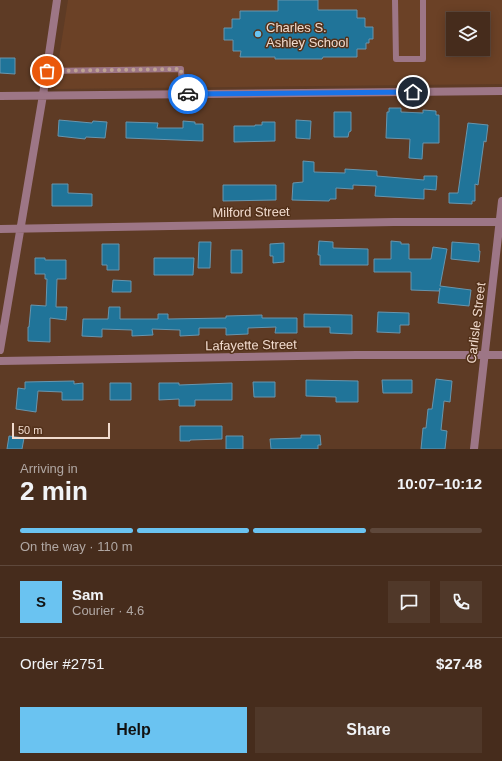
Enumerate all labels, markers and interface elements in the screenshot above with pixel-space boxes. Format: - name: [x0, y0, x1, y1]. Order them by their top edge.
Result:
- map controls: [446, 12, 490, 56]
- button: layers: [446, 12, 490, 56]
- place label: Charles S. Ashley School: [266, 20, 348, 50]
- marker: Charles S. Ashley School: [253, 29, 263, 39]
- pin: [30, 54, 64, 88]
- icon: bag: [36, 60, 58, 82]
- courier: [168, 74, 208, 114]
- pin: [396, 75, 430, 109]
- icon: home: [402, 81, 424, 103]
- icon: car: [177, 83, 199, 105]
- street label: Milford Street: [212, 204, 290, 220]
- street label: Carlisle Street: [464, 281, 488, 364]
- street label: Lafayette Street: [205, 337, 297, 353]
- scale bar: [12, 421, 110, 440]
- text: 50 m: [18, 424, 42, 436]
- text: Arriving in: [20, 461, 78, 476]
- text: 10:07–10:12: [397, 475, 482, 492]
- text: 2 min: [20, 476, 88, 506]
- text: On the way · 110 m: [20, 539, 132, 554]
- button: chat: [388, 581, 430, 623]
- button: phone: [440, 581, 482, 623]
- text: Sam: [72, 586, 104, 603]
- text: S: [36, 593, 46, 610]
- text: Courier · 4.6: [72, 603, 144, 618]
- text: Order #2751: [20, 655, 104, 672]
- text: $27.48: [436, 655, 482, 672]
- button: Help: [20, 707, 247, 753]
- button: Share: [255, 707, 482, 753]

